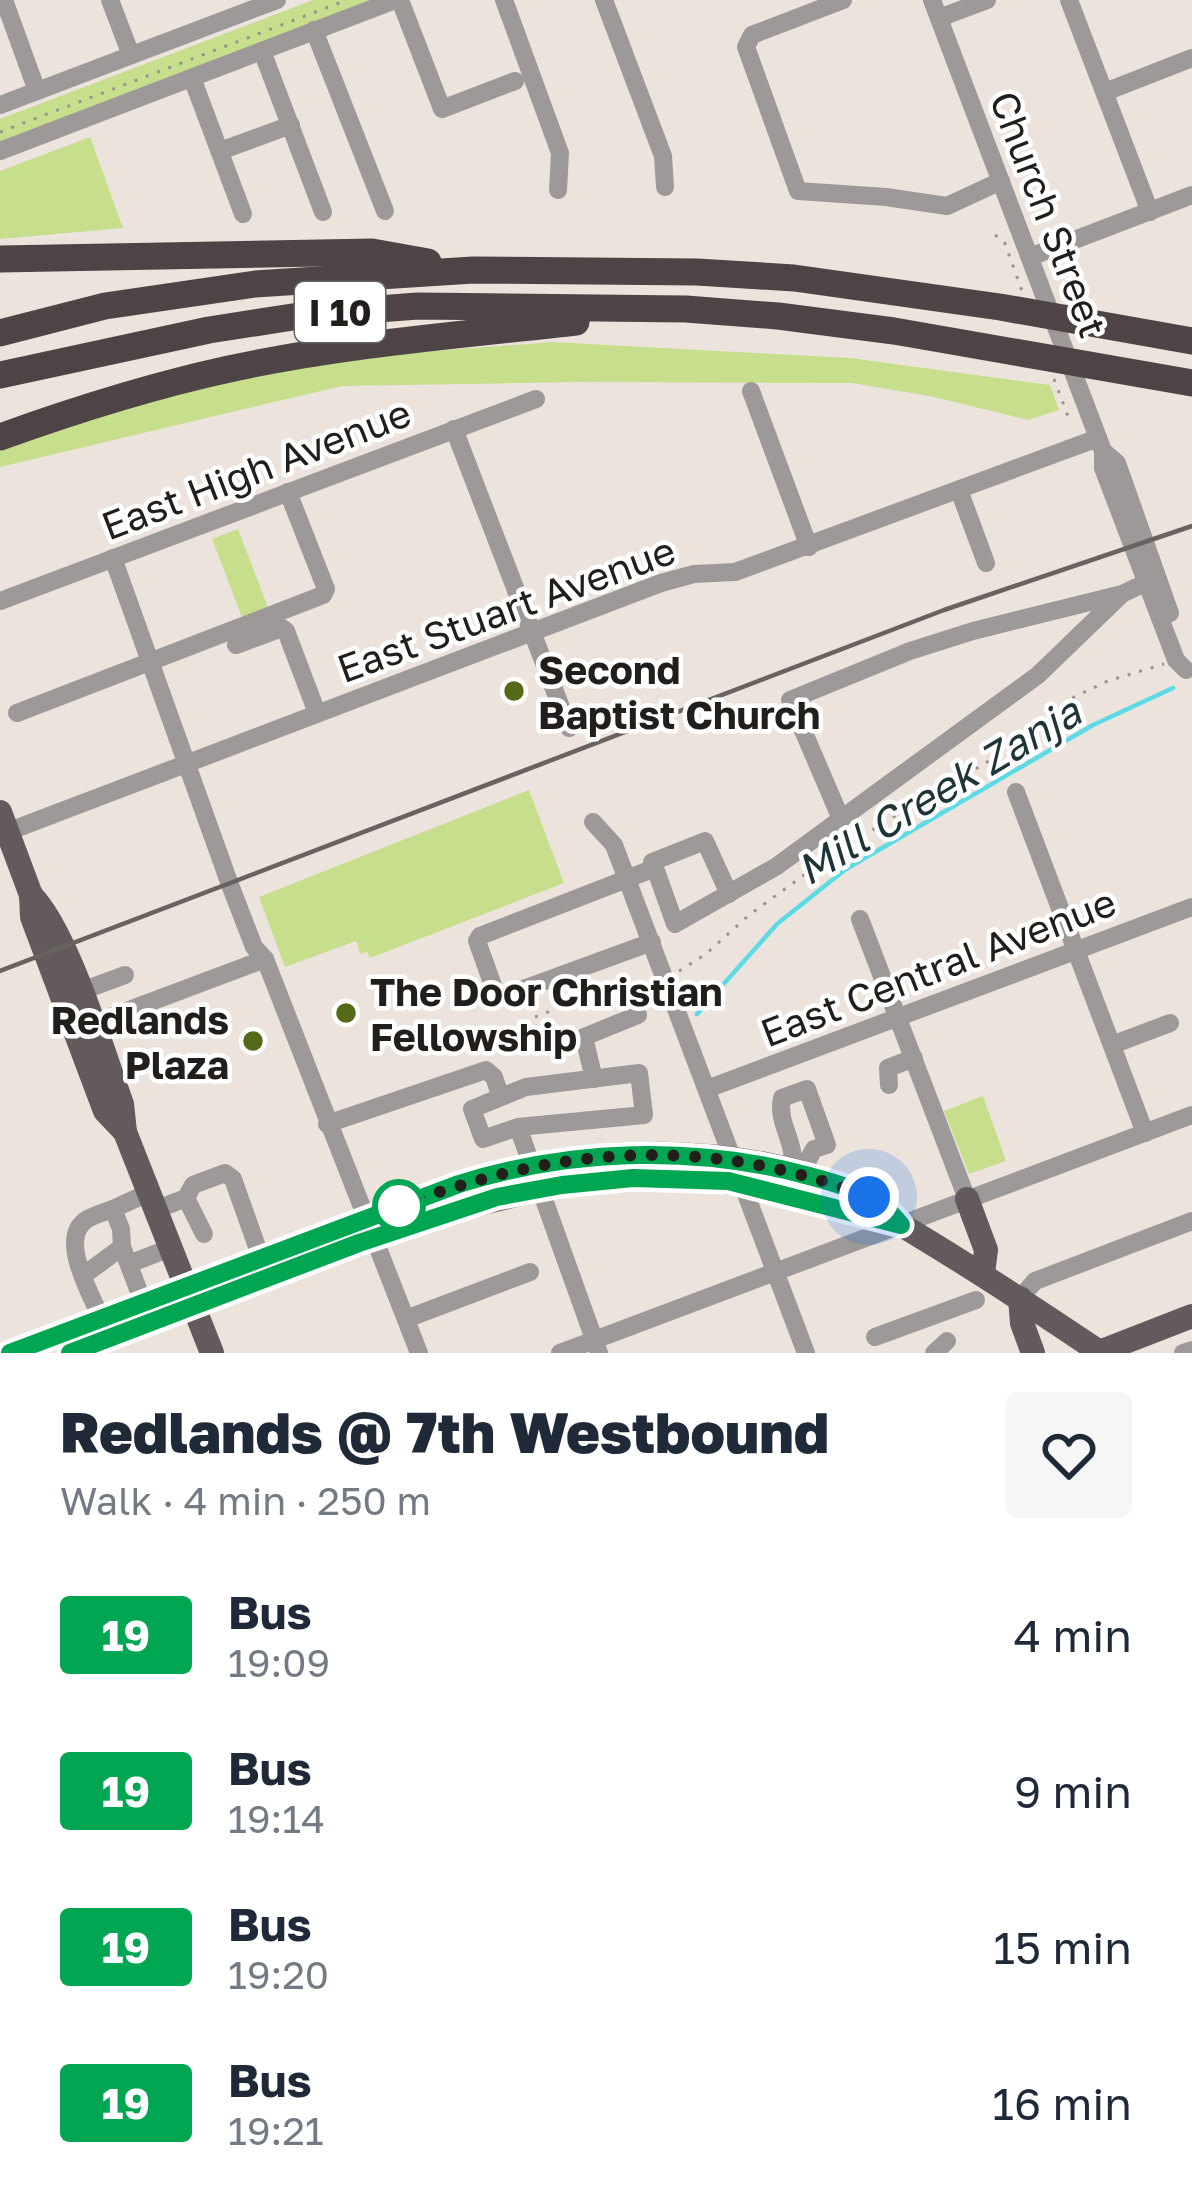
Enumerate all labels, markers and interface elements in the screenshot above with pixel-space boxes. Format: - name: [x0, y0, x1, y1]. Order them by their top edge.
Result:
- street label: Church Street: [981, 85, 1117, 343]
- road number: I 10: [295, 282, 385, 342]
- street label: East High Avenue: [95, 388, 417, 550]
- street label: East Stuart Avenue: [331, 526, 681, 692]
- place label: Second Baptist Church: [538, 646, 820, 738]
- marker: Second Baptist Church: [501, 678, 527, 704]
- water label: Mill Creek Zanja: [787, 685, 1090, 894]
- street label: East Central Avenue: [754, 878, 1122, 1056]
- place label: The Door Christian Fellowship: [370, 968, 723, 1060]
- place label: Redlands Plaza: [50, 996, 229, 1088]
- marker: The Door Christian Fellowship: [333, 1000, 359, 1026]
- marker: Redlands Plaza: [240, 1028, 266, 1054]
- your location: [839, 1167, 899, 1227]
- unlabelled marker: [374, 1181, 424, 1231]
- button: heart: [1006, 1392, 1132, 1518]
- text: Redlands @ 7th Westbound: [60, 1397, 829, 1466]
- text: Walk · 4 min · 250 m: [60, 1477, 431, 1524]
- text: Bus: [228, 1585, 312, 1639]
- text: 4 min: [1014, 1608, 1132, 1662]
- text: 19: [102, 1610, 150, 1660]
- text: 19:09: [228, 1639, 330, 1686]
- text: Bus: [228, 1741, 312, 1795]
- text: 9 min: [1014, 1764, 1132, 1818]
- text: 19: [102, 1766, 150, 1816]
- text: 19:14: [228, 1795, 325, 1842]
- text: Bus: [228, 1897, 312, 1951]
- text: 15 min: [993, 1920, 1132, 1974]
- text: 19: [102, 1922, 150, 1972]
- text: 19:20: [228, 1951, 329, 1998]
- text: Bus: [228, 2053, 312, 2107]
- text: 16 min: [992, 2076, 1132, 2130]
- text: 19: [102, 2078, 150, 2128]
- text: 19:21: [228, 2107, 324, 2154]

